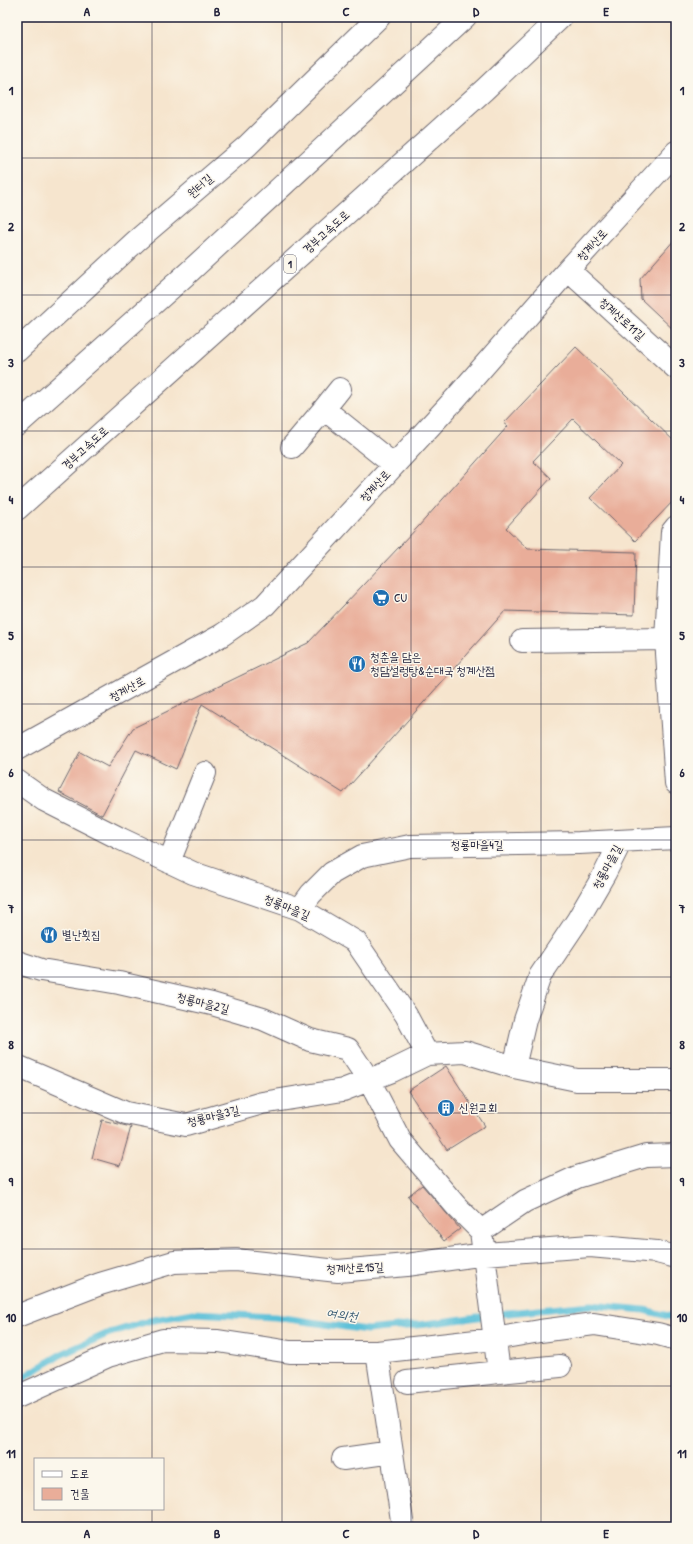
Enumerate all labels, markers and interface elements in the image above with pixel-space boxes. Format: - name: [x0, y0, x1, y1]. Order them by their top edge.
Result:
- text: A: [84, 2, 91, 20]
- text: B: [214, 2, 221, 20]
- text: C: [342, 2, 350, 20]
- text: D: [473, 2, 480, 20]
- text: E: [603, 2, 609, 20]
- text: 1: [9, 81, 14, 99]
- text: 1: [680, 81, 685, 99]
- street label: 원터길: [183, 169, 216, 202]
- street label: 경부고속도로: [298, 206, 353, 257]
- text: 2: [8, 217, 15, 235]
- text: 2: [679, 217, 686, 235]
- street label: 청계산로: [572, 225, 611, 265]
- road number: 1: [284, 255, 296, 273]
- street label: 청계산로11길: [595, 293, 649, 344]
- text: 3: [8, 353, 14, 371]
- text: 3: [679, 353, 685, 371]
- street label: 경부고속도로: [57, 422, 112, 473]
- street label: 청계산로: [355, 466, 394, 506]
- text: 4: [9, 490, 14, 508]
- text: 4: [680, 490, 685, 508]
- supermarket icon: CU: [371, 588, 391, 608]
- place label: CU: [394, 589, 408, 606]
- text: 5: [8, 626, 14, 644]
- text: 5: [679, 626, 685, 644]
- place label: 청춘을 담은 청담설렁탕&순대국 청계산점: [370, 648, 495, 679]
- restaurant icon: 청춘을 담은 청담설렁탕&순대국 청계산점: [347, 654, 367, 674]
- street label: 청계산로: [106, 672, 148, 705]
- text: 6: [8, 763, 14, 781]
- text: 6: [679, 763, 685, 781]
- street label: 청룡마을4길: [451, 836, 504, 853]
- street label: 청룡마을길: [588, 841, 626, 892]
- street label: 청룡마을길: [262, 890, 313, 924]
- text: 7: [7, 899, 15, 917]
- text: 7: [678, 899, 686, 917]
- restaurant icon: 별난횟집: [39, 925, 59, 945]
- place label: 별난횟집: [62, 926, 101, 943]
- street label: 청룡마을2길: [175, 988, 232, 1017]
- text: 8: [8, 1035, 14, 1053]
- text: 8: [679, 1035, 685, 1053]
- building icon: 신원교회: [436, 1098, 456, 1118]
- place label: 신원교회: [459, 1099, 498, 1116]
- street label: 청룡마을3길: [185, 1101, 241, 1130]
- text: 9: [9, 1172, 14, 1190]
- text: 9: [680, 1172, 685, 1190]
- street label: 청계산로15길: [326, 1258, 384, 1277]
- water label: 여의천: [325, 1303, 360, 1325]
- text: 10: [6, 1308, 16, 1326]
- text: 10: [677, 1308, 687, 1326]
- text: 11: [6, 1444, 16, 1462]
- text: 11: [677, 1444, 687, 1462]
- legend: [34, 1458, 164, 1510]
- text: 도로: [70, 1465, 89, 1482]
- text: 건물: [70, 1485, 90, 1502]
- text: A: [84, 1524, 91, 1542]
- text: B: [214, 1524, 221, 1542]
- text: C: [342, 1524, 350, 1542]
- text: D: [473, 1524, 480, 1542]
- text: E: [603, 1524, 609, 1542]

